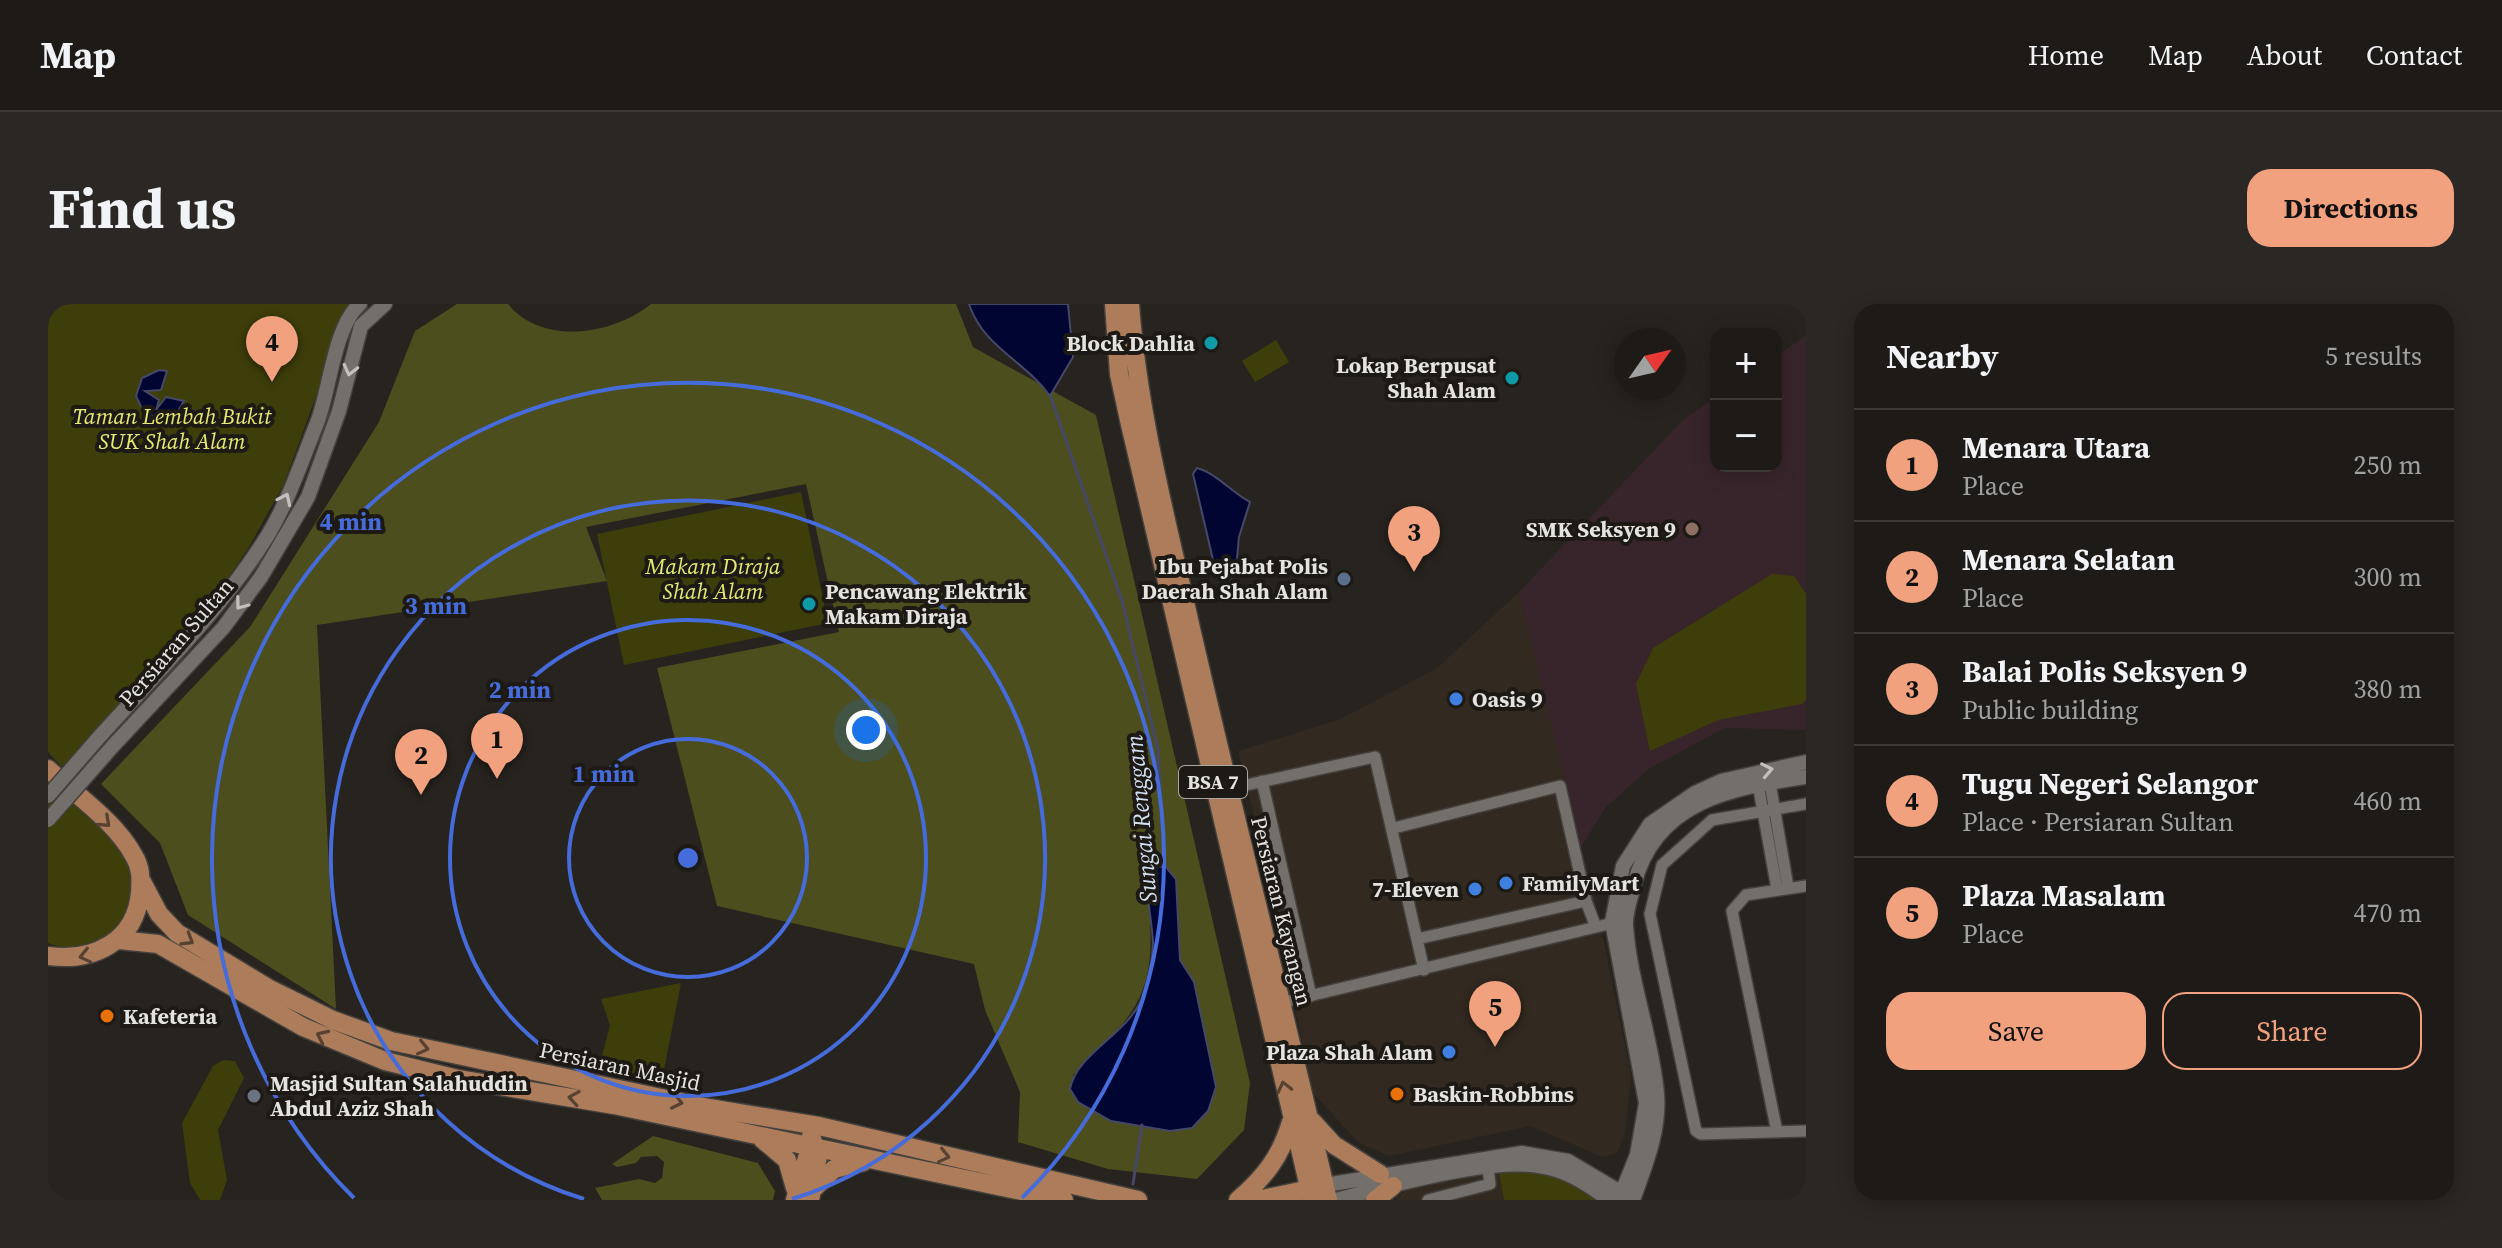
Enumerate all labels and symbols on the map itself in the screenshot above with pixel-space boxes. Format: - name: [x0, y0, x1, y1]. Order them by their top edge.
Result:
- pin: 4: [246, 316, 298, 382]
- place label: Block Dahlia: [1066, 328, 1195, 358]
- north arrow: [1614, 328, 1686, 400]
- marker: Block Dahlia: [1202, 334, 1220, 352]
- place label: Lokap Berpusat Shah Alam: [1336, 350, 1497, 405]
- one-way arrow: [342, 362, 359, 376]
- marker: Lokap Berpusat Shah Alam: [1503, 369, 1521, 387]
- park label: Taman Lembah Bukit SUK Shah Alam: [73, 401, 272, 456]
- one-way arrow: [275, 493, 291, 508]
- text: 4 min: [320, 505, 382, 538]
- pin: 3: [1388, 506, 1440, 572]
- place label: SMK Seksyen 9: [1526, 514, 1676, 544]
- marker: SMK Seksyen 9: [1683, 520, 1701, 538]
- park label: Makam Diraja Shah Alam: [645, 551, 781, 606]
- place label: Ibu Pejabat Polis Daerah Shah Alam: [1141, 551, 1328, 606]
- marker: Ibu Pejabat Polis Daerah Shah Alam: [1335, 570, 1353, 588]
- street label: Persiaran Sultan: [112, 572, 240, 712]
- place label: Pencawang Elektrik Makam Diraja: [825, 576, 1027, 631]
- text: 3 min: [405, 589, 467, 622]
- one-way arrow: [237, 595, 251, 609]
- marker: Pencawang Elektrik Makam Diraja: [800, 595, 818, 613]
- text: 2 min: [489, 673, 551, 706]
- place label: Oasis 9: [1472, 684, 1543, 714]
- marker: Oasis 9: [1447, 690, 1465, 708]
- your location: [846, 710, 886, 750]
- pin: 1: [471, 713, 523, 779]
- pin: 2: [395, 729, 447, 795]
- water label: Sungai Renggam: [1117, 733, 1165, 904]
- text: 1 min: [573, 757, 635, 790]
- one-way arrow: [1760, 762, 1773, 779]
- road number: BSA 7: [1179, 766, 1247, 798]
- one-way arrow: [96, 813, 110, 828]
- street label: Persiaran Kayangan: [1244, 813, 1320, 1009]
- centre of rings: [674, 844, 702, 872]
- place label: FamilyMart: [1522, 868, 1640, 898]
- place label: 7-Eleven: [1372, 874, 1459, 904]
- marker: FamilyMart: [1497, 874, 1515, 892]
- marker: 7-Eleven: [1466, 880, 1484, 898]
- one-way arrow: [179, 930, 194, 945]
- one-way arrow: [79, 947, 92, 964]
- pin: 5: [1469, 981, 1521, 1047]
- place label: Kafeteria: [123, 1001, 217, 1031]
- marker: Kafeteria: [98, 1007, 116, 1025]
- one-way arrow: [316, 1030, 331, 1046]
- street label: Persiaran Masjid: [537, 1034, 704, 1098]
- place label: Plaza Shah Alam: [1266, 1037, 1433, 1067]
- one-way arrow: [415, 1039, 429, 1056]
- marker: Plaza Shah Alam: [1440, 1043, 1458, 1061]
- place label: Masjid Sultan Salahuddin Abdul Aziz Shah: [270, 1068, 528, 1123]
- place label: Baskin-Robbins: [1413, 1079, 1574, 1109]
- one-way arrow: [1277, 1081, 1294, 1095]
- marker: Baskin-Robbins: [1388, 1085, 1406, 1103]
- marker: Masjid Sultan Salahuddin Abdul Aziz Shah: [245, 1087, 263, 1105]
- one-way arrow: [567, 1090, 581, 1107]
- one-way arrow: [670, 1093, 683, 1110]
- one-way arrow: [936, 1147, 950, 1164]

